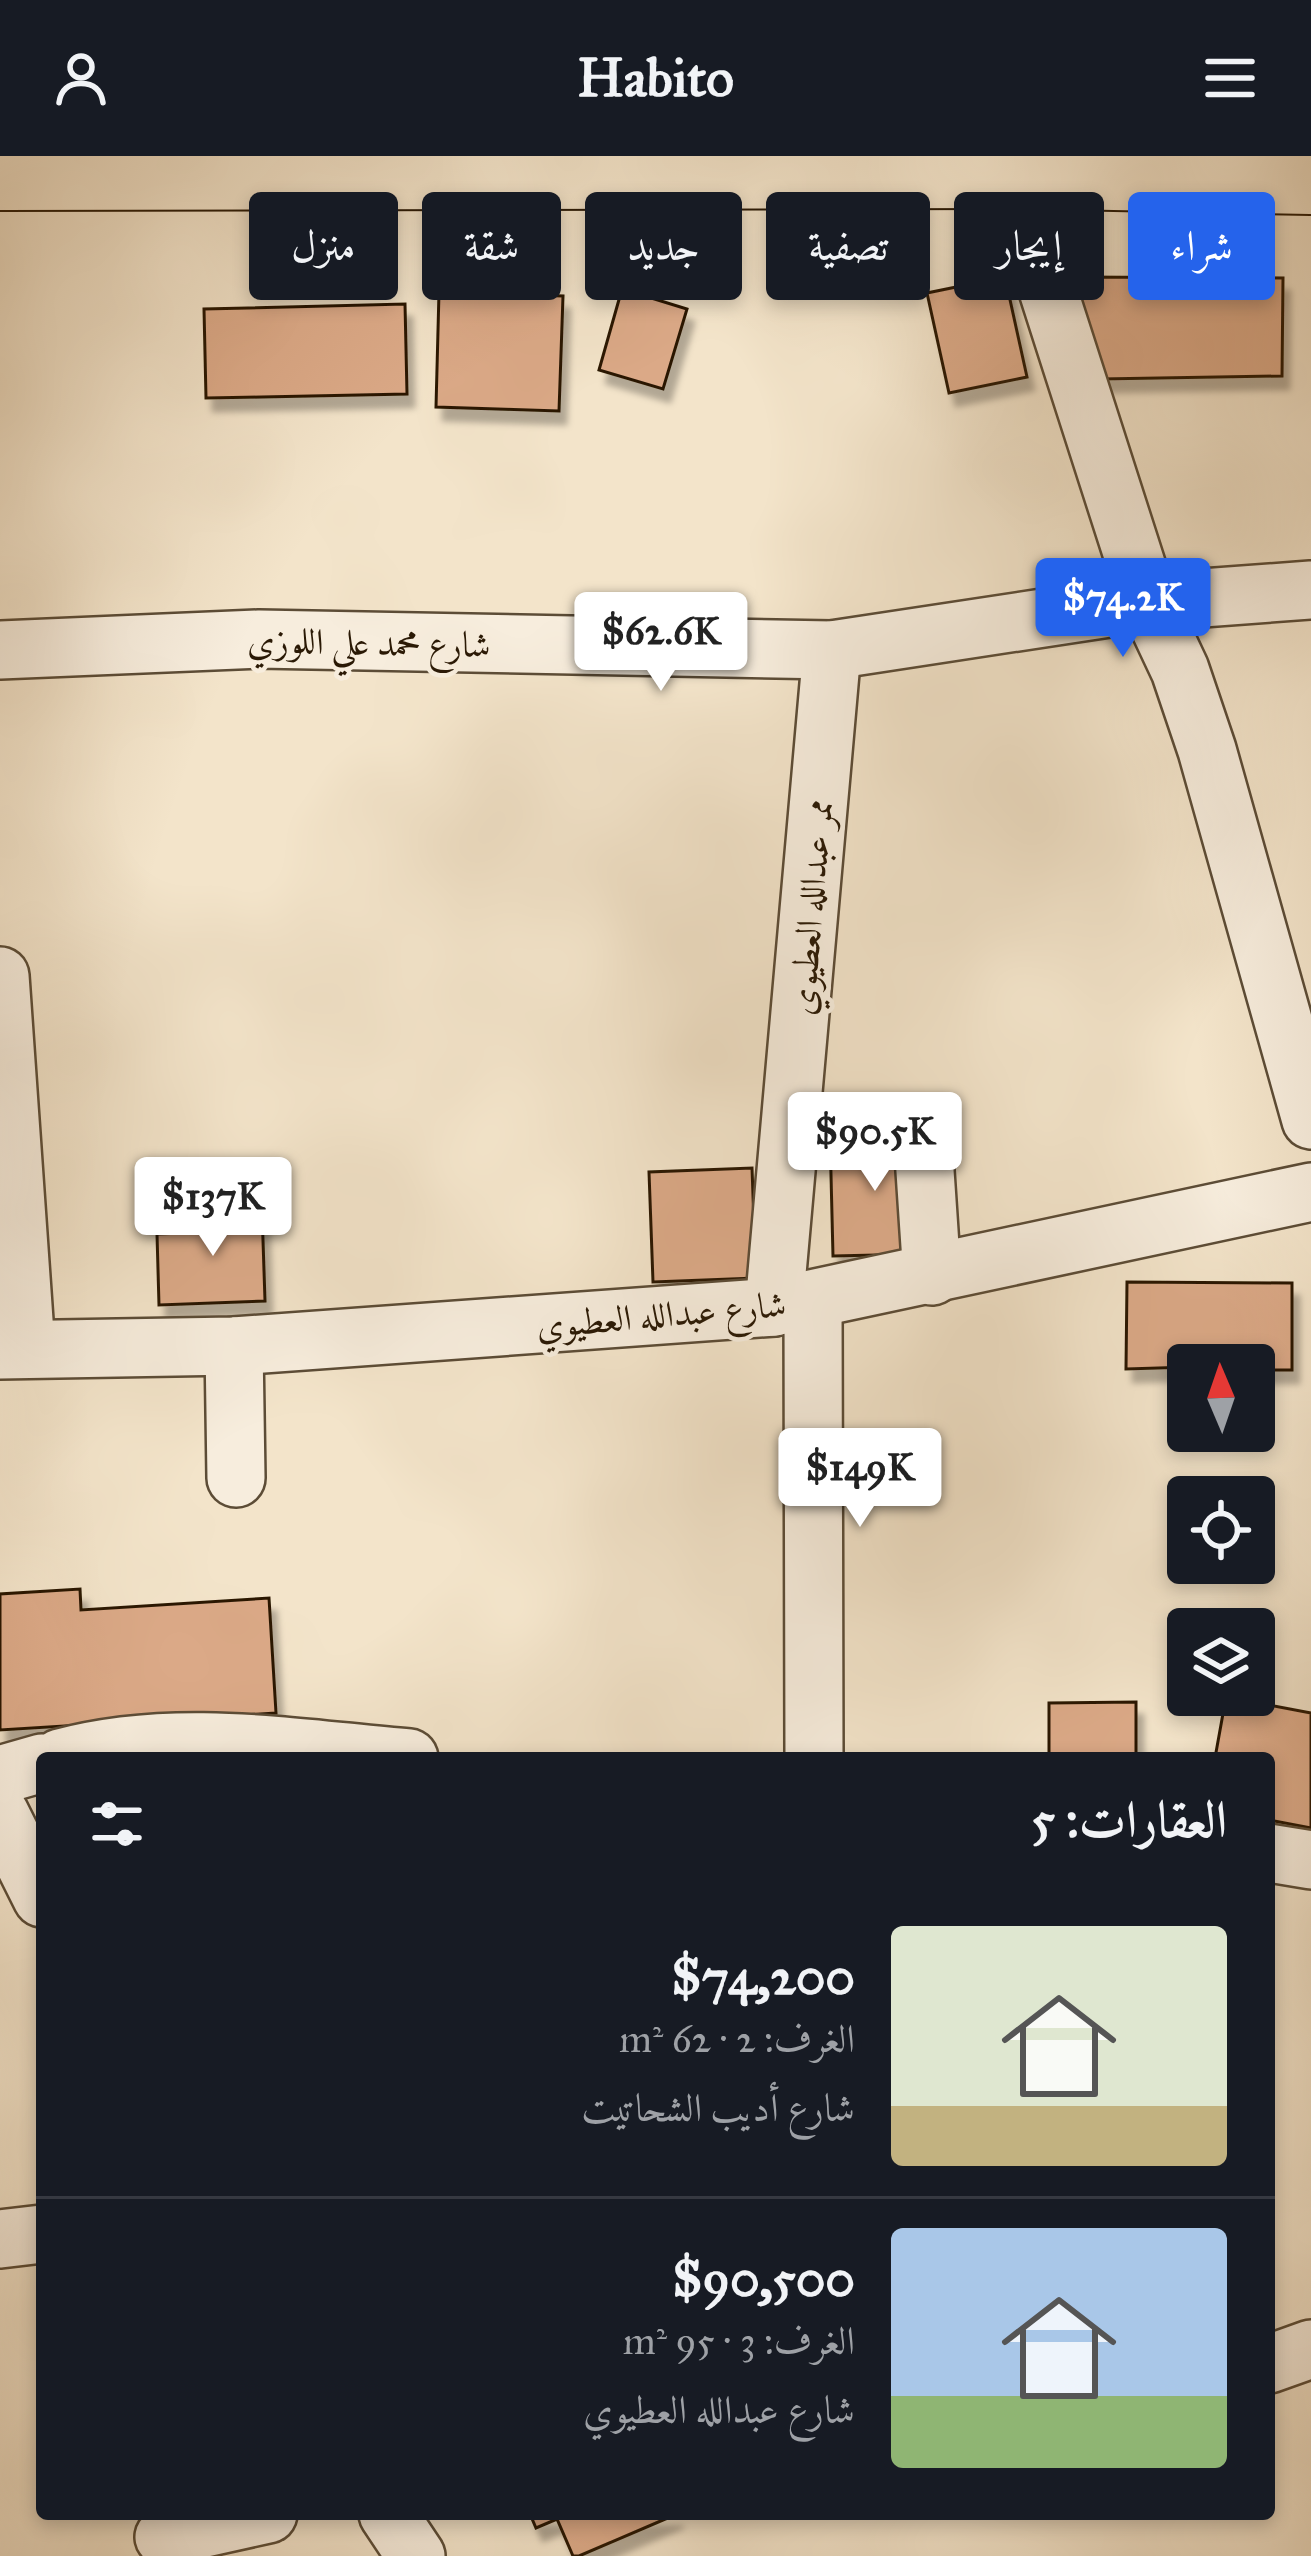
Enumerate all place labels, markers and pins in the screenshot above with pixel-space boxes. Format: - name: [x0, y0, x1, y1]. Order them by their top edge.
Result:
- pin: $74.2K: [1025, 558, 1221, 660]
- pin: $62.6K: [563, 592, 759, 694]
- pin: $90.5K: [777, 1092, 973, 1194]
- pin: $137K: [129, 1157, 297, 1259]
- pin: $149K: [776, 1428, 944, 1530]

